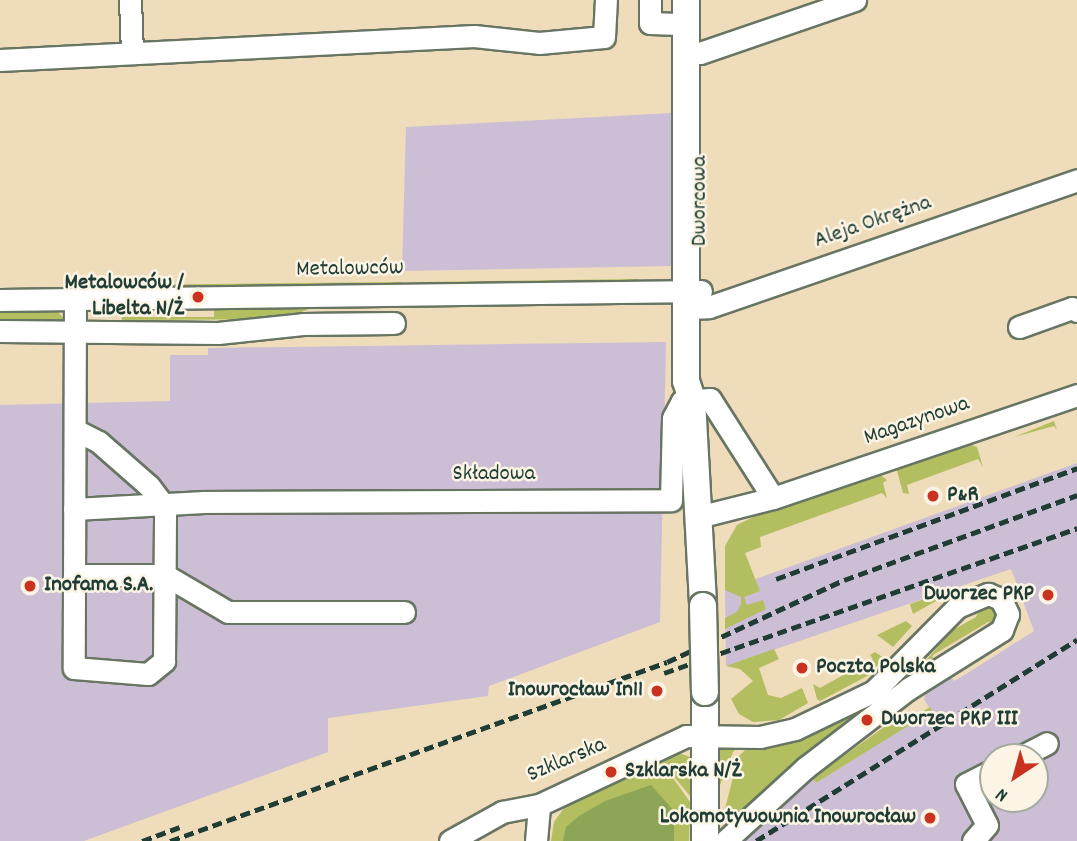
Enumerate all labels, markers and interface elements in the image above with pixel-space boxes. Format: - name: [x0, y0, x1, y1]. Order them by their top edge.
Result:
- street label: Dworcowa: [687, 156, 715, 246]
- street label: Aleja Okrężna: [811, 190, 935, 256]
- street label: Metalowców: [296, 255, 404, 285]
- place label: Metalowców / Libelta N/Ż: [64, 270, 184, 324]
- marker: Metalowców / Libelta N/Ż: [190, 289, 206, 305]
- street label: Magazynowa: [861, 391, 973, 453]
- street label: Składowa: [453, 461, 535, 489]
- place label: P&R: [947, 482, 979, 510]
- marker: P&R: [925, 488, 941, 504]
- place label: Inofama S.A.: [44, 572, 153, 600]
- marker: Inofama S.A.: [22, 578, 38, 594]
- place label: Dworzec PKP: [924, 581, 1034, 609]
- marker: Dworzec PKP: [1040, 587, 1056, 603]
- place label: Poczta Polska: [816, 654, 935, 682]
- marker: Poczta Polska: [794, 660, 810, 676]
- place label: Inowrocław In11: [508, 677, 643, 705]
- marker: Inowrocław In11: [649, 683, 665, 699]
- place label: Dworzec PKP III: [881, 706, 1018, 734]
- marker: Dworzec PKP III: [859, 712, 875, 728]
- street label: Szklarska: [523, 732, 611, 790]
- north arrow: [979, 743, 1049, 813]
- place label: Szklarska N/Ż: [625, 758, 741, 786]
- marker: Szklarska N/Ż: [603, 764, 619, 780]
- text: N: [991, 780, 1014, 807]
- place label: Lokomotywownia Inowrocław: [660, 804, 916, 832]
- marker: Lokomotywownia Inowrocław: [922, 810, 938, 826]

